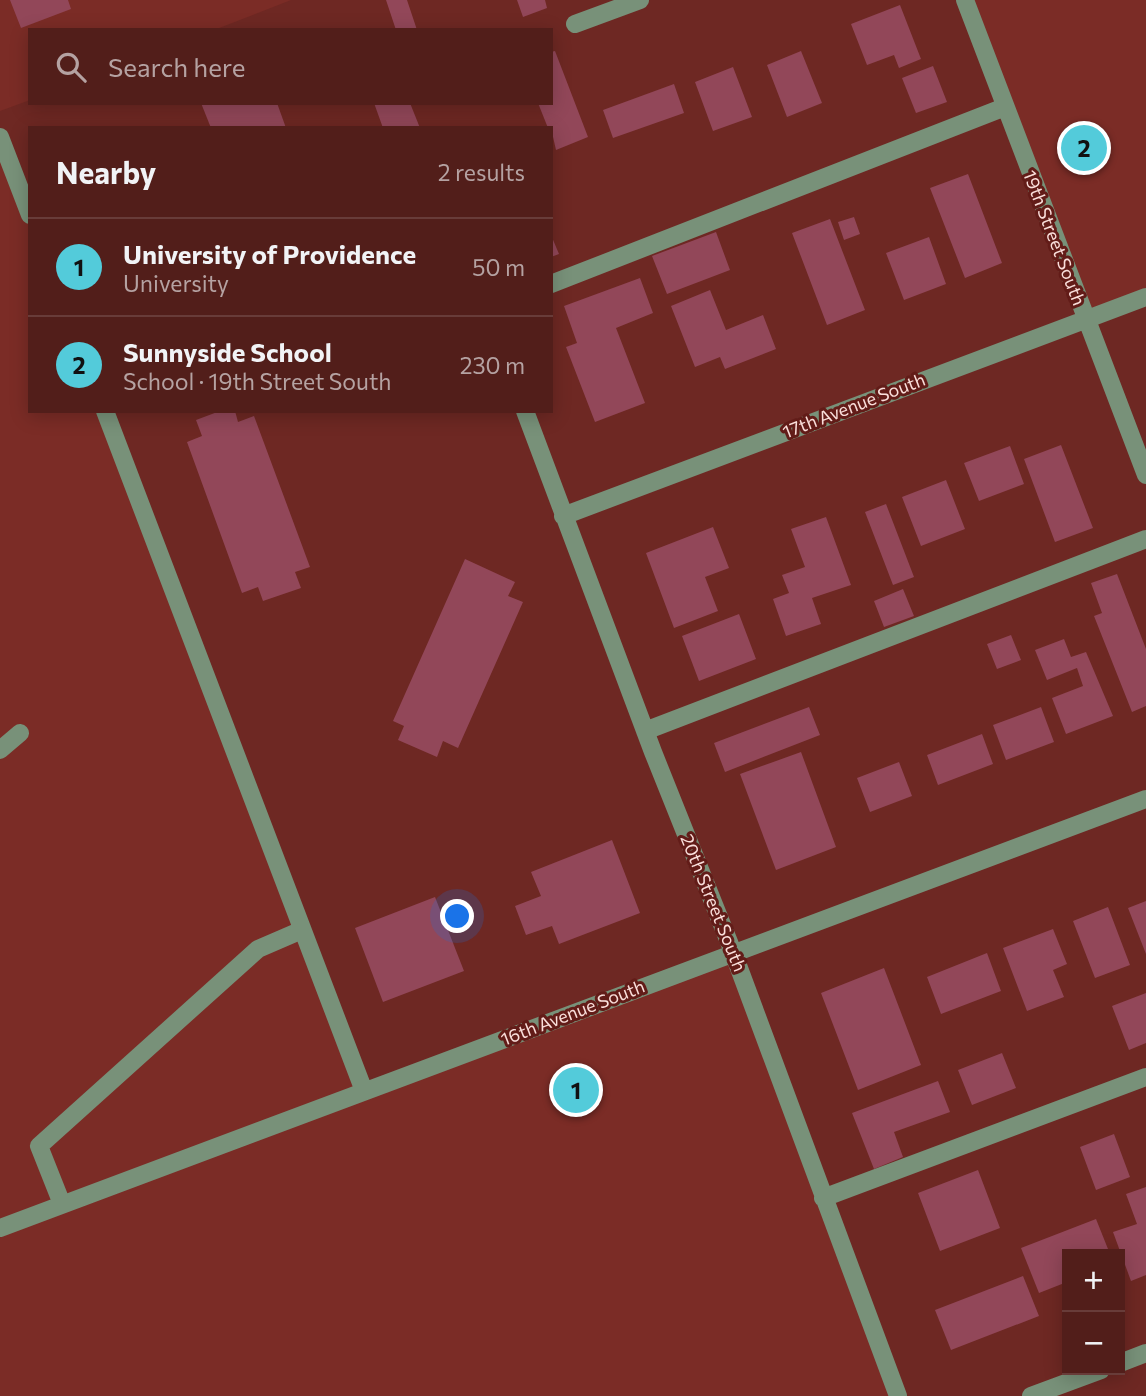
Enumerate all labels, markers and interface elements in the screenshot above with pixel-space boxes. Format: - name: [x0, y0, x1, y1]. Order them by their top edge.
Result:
- search box: [28, 28, 553, 105]
- icon: search: [52, 48, 90, 86]
- text: Search here: [108, 51, 246, 82]
- pin: 2: [1061, 122, 1107, 174]
- text: Nearby: [56, 153, 156, 190]
- text: 2 results: [438, 158, 525, 186]
- street label: 19th Street South: [1019, 167, 1091, 308]
- text: University of Providence: [123, 238, 416, 269]
- text: 1: [74, 253, 84, 281]
- text: 50 m: [472, 253, 525, 281]
- text: University: [123, 269, 229, 297]
- text: Sunnyside School: [123, 336, 332, 367]
- text: 2: [72, 351, 86, 379]
- text: 230 m: [460, 351, 525, 379]
- text: School · 19th Street South: [123, 367, 392, 395]
- street label: 17th Avenue South: [779, 368, 928, 442]
- street label: 20th Street South: [676, 831, 752, 975]
- your location: [440, 899, 474, 933]
- street label: 16th Avenue South: [498, 975, 648, 1050]
- pin: 1: [553, 1064, 599, 1116]
- map controls: [1062, 1249, 1125, 1375]
- button: +: [1062, 1249, 1125, 1312]
- button: −: [1062, 1312, 1125, 1375]

